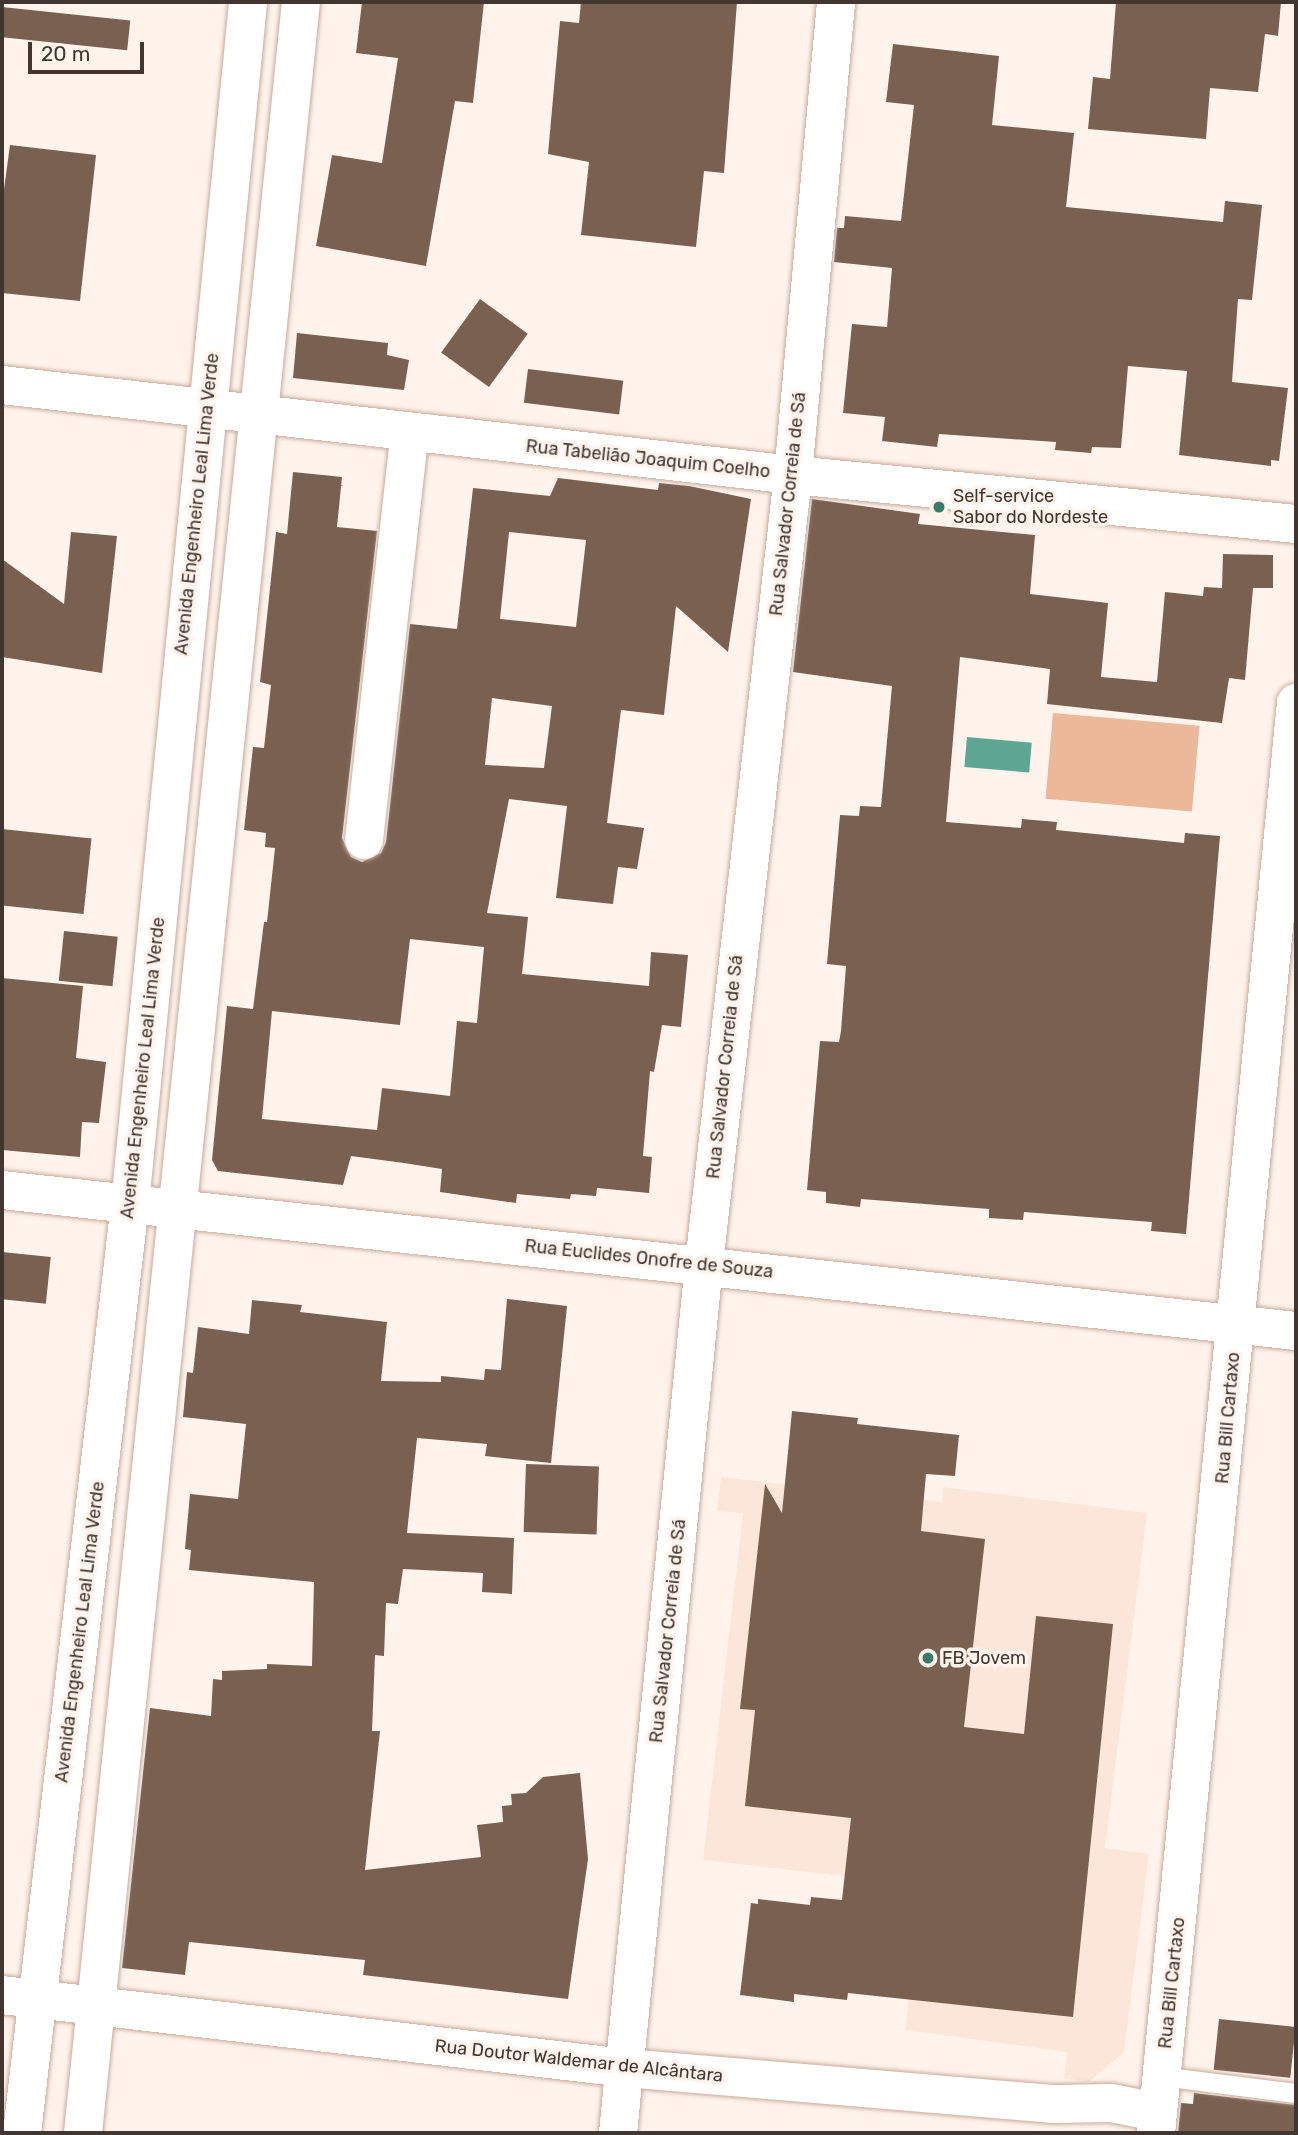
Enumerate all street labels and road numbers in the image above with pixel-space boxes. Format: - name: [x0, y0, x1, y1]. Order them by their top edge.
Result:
- street label: Avenida Engenheiro Leal Lima Verde: [170, 352, 224, 656]
- street label: Rua Salvador Correia de Sá: [765, 391, 811, 617]
- street label: Rua Tabelião Joaquim Coelho: [525, 435, 771, 483]
- street label: Avenida Engenheiro Leal Lima Verde: [116, 916, 170, 1220]
- street label: Rua Salvador Correia de Sá: [702, 954, 748, 1180]
- street label: Rua Euclides Onofre de Souza: [524, 1235, 774, 1283]
- street label: Rua Bill Cartaxo: [1211, 1351, 1245, 1485]
- street label: Avenida Engenheiro Leal Lima Verde: [51, 1480, 109, 1784]
- street label: Rua Salvador Correia de Sá: [645, 1518, 691, 1744]
- street label: Rua Bill Cartaxo: [1154, 1916, 1190, 2050]
- street label: Rua Doutor Waldemar de Alcântara: [433, 2035, 725, 2087]

